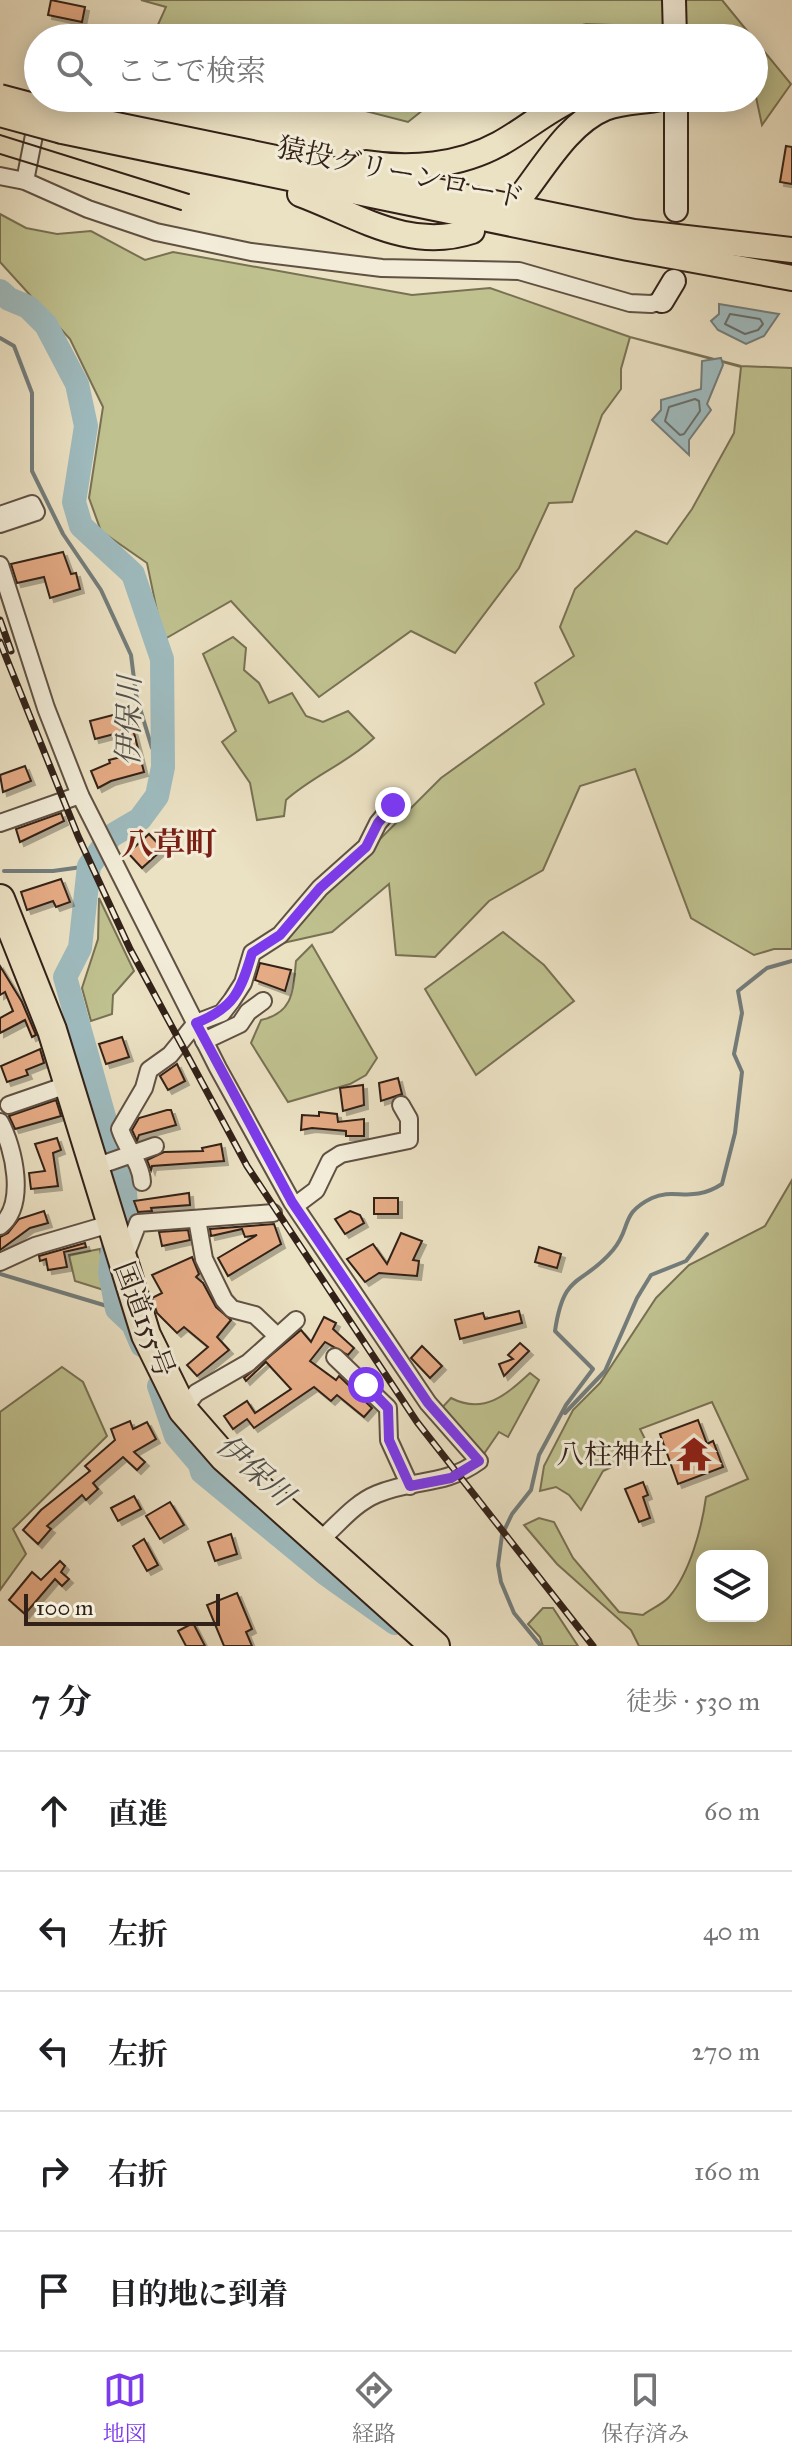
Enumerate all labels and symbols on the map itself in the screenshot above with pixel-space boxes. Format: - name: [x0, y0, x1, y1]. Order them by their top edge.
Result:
- street label: 猿投グリーンロード: [274, 129, 528, 216]
- water label: 伊保川: [110, 673, 148, 766]
- route end: [375, 787, 411, 823]
- district label: 八草町: [121, 825, 217, 864]
- street label: 国道155号: [107, 1256, 183, 1382]
- route start: [348, 1367, 384, 1403]
- water label: 伊保川: [209, 1427, 303, 1515]
- temple icon: 八柱神社: [675, 1435, 713, 1473]
- place label: 八柱神社: [556, 1437, 668, 1472]
- scale bar: [24, 1590, 220, 1626]

